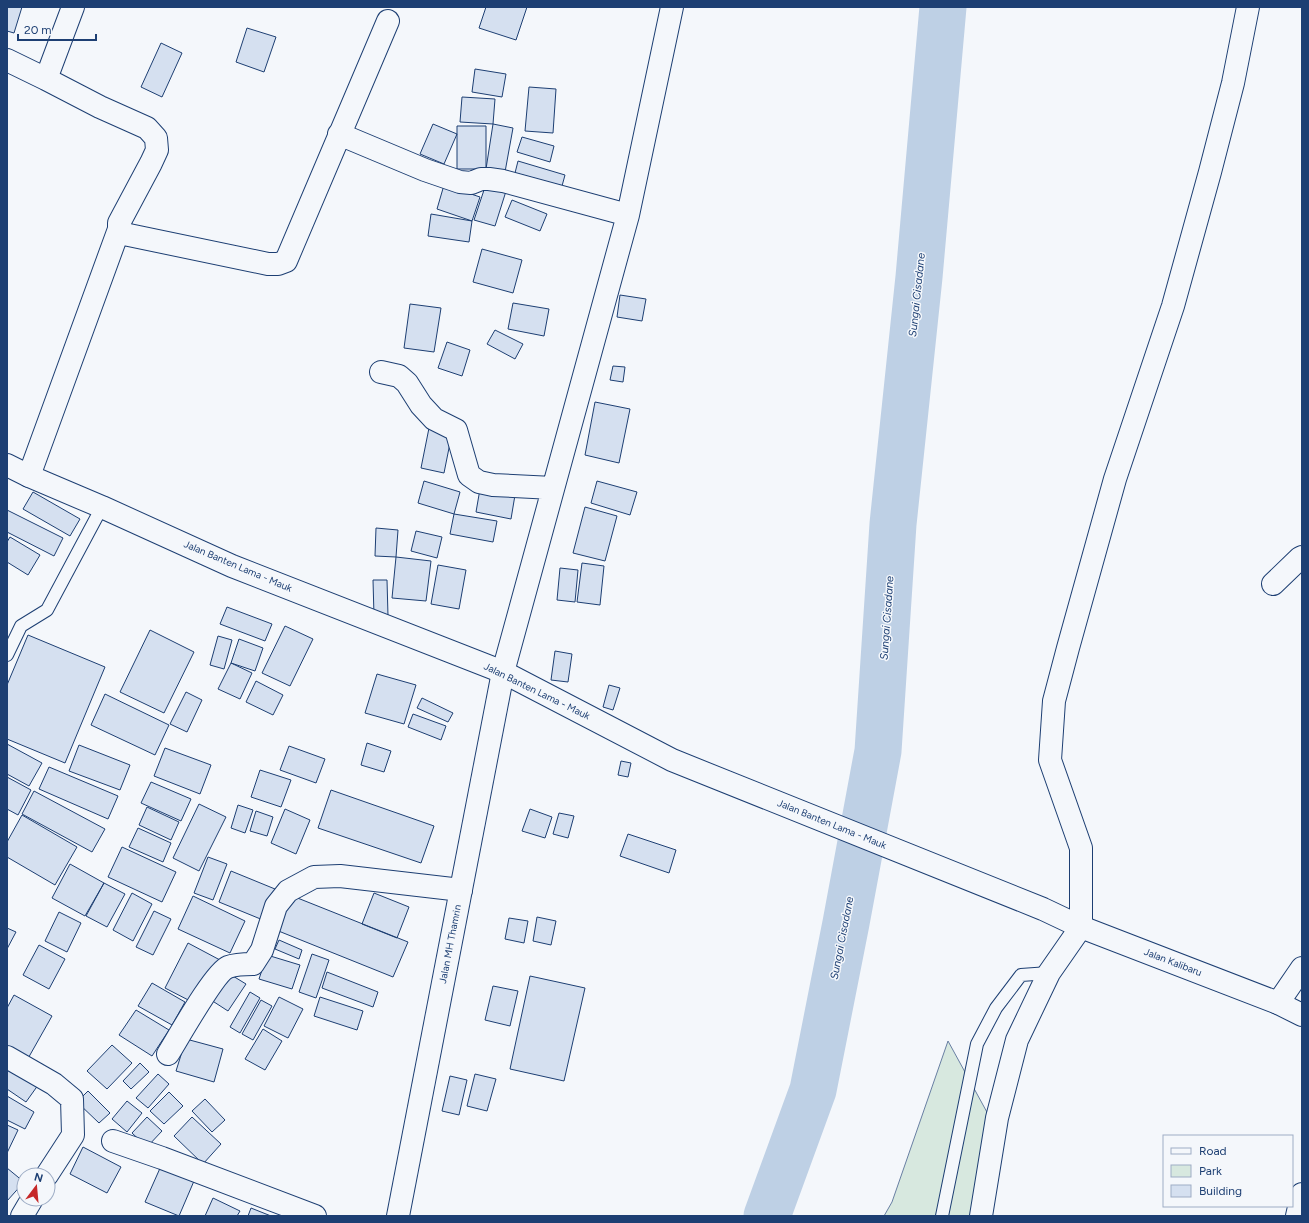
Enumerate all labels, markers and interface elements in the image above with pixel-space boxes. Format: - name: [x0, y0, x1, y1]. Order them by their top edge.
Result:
- scale bar: [18, 16, 96, 42]
- text: 20 m: [24, 23, 52, 37]
- water label: Sungai Cisadane: [906, 252, 928, 338]
- street label: Jalan Banten Lama - Mauk: [182, 537, 294, 595]
- water label: Sungai Cisadane: [878, 575, 896, 661]
- street label: Jalan Banten Lama - Mauk: [482, 660, 592, 722]
- street label: Jalan Banten Lama - Mauk: [775, 796, 889, 852]
- water label: Sungai Cisadane: [828, 895, 856, 981]
- street label: Jalan MH Thamrin: [436, 903, 464, 985]
- street label: Jalan Kalibaru: [1142, 945, 1204, 979]
- legend: [1163, 1135, 1293, 1207]
- text: Road: [1199, 1144, 1227, 1158]
- text: Park: [1199, 1164, 1222, 1178]
- north arrow: [16, 1167, 56, 1207]
- text: N: [33, 1170, 45, 1185]
- text: Building: [1199, 1184, 1242, 1198]

